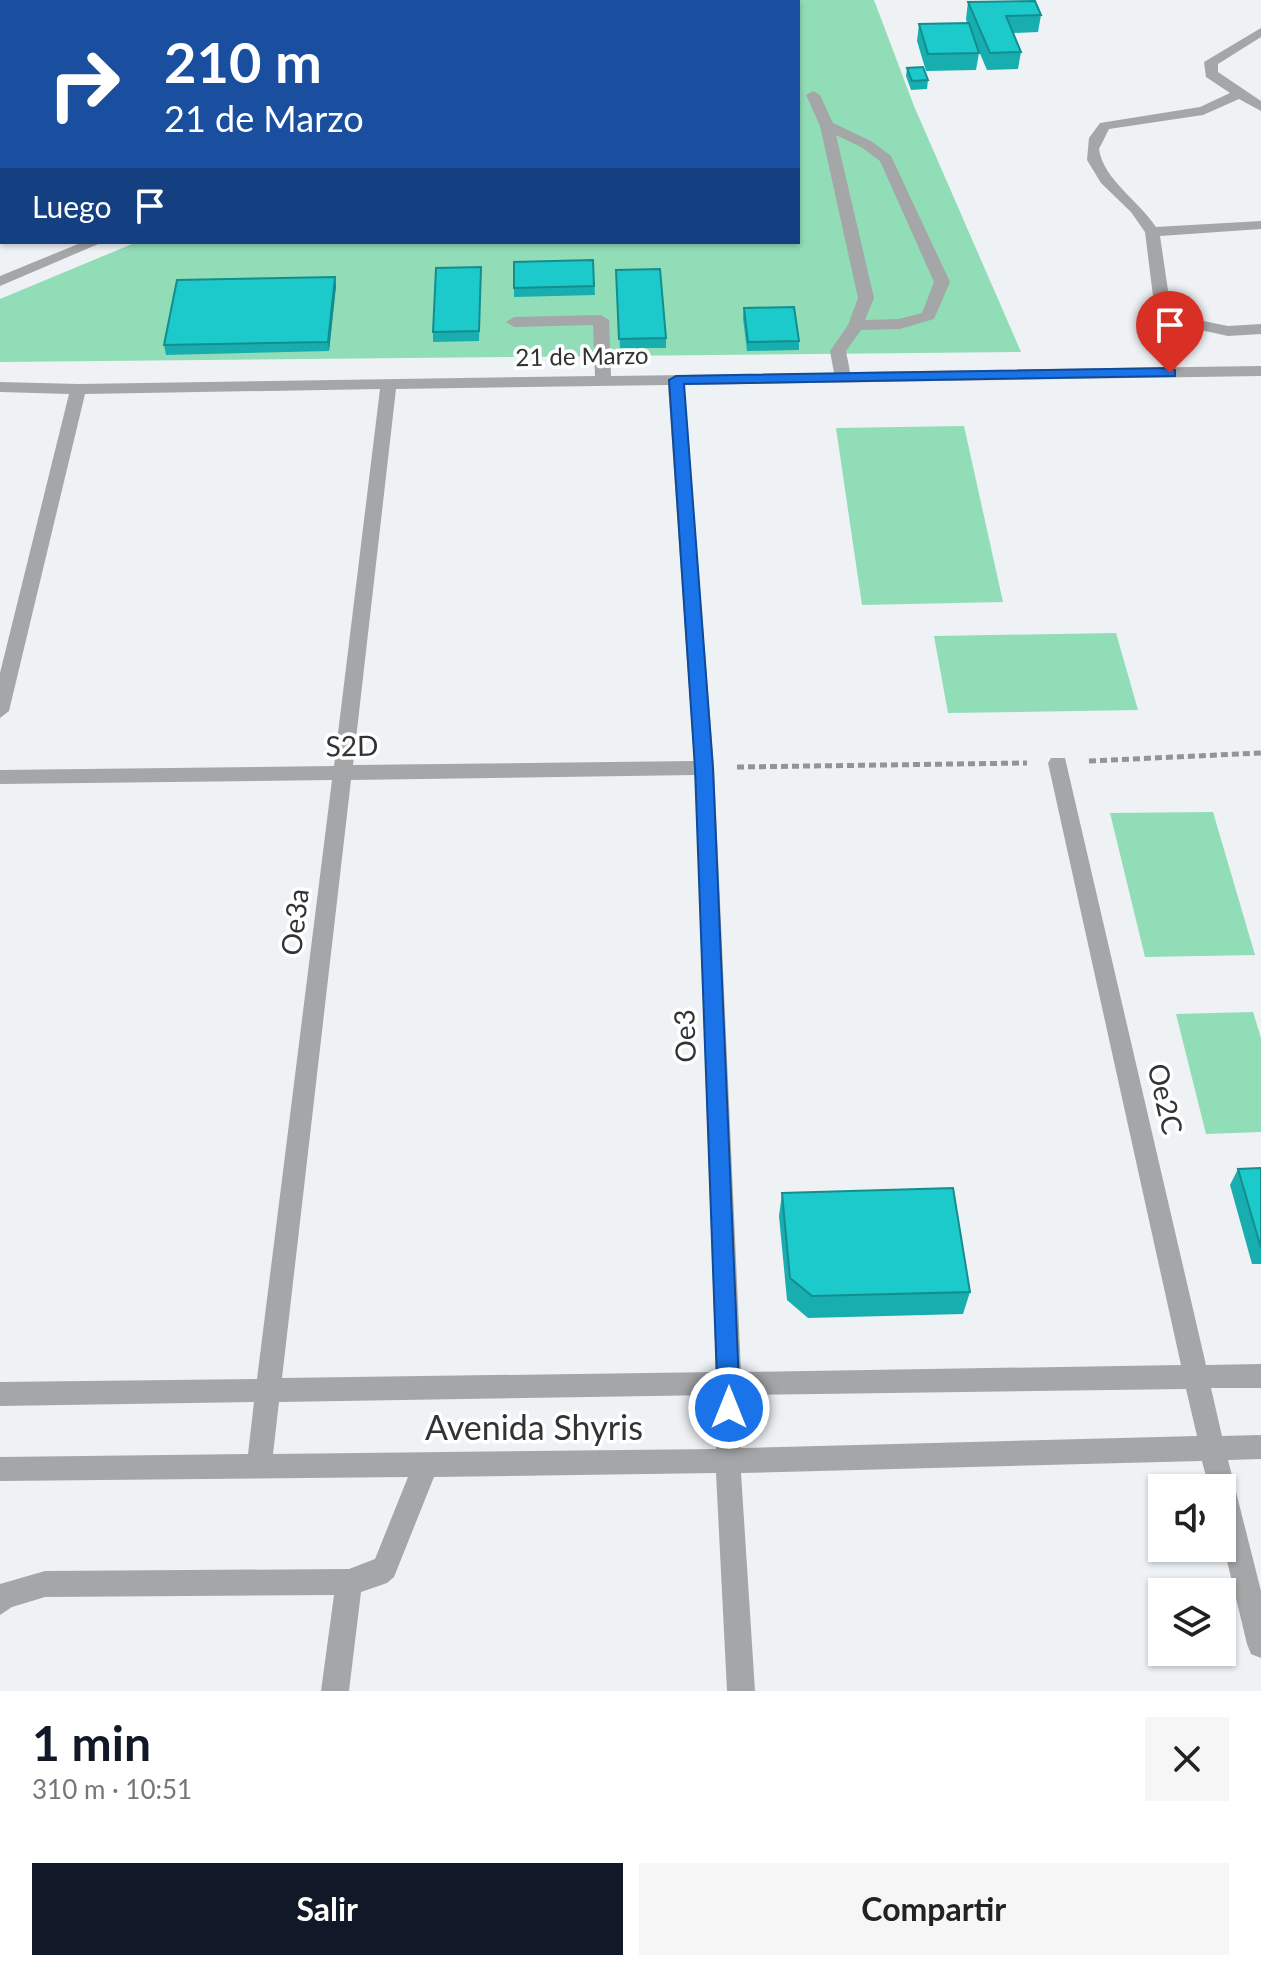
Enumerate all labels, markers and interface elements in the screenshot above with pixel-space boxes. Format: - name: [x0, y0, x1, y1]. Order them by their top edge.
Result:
- text: 210 m: [164, 28, 322, 95]
- icon: right: [32, 32, 136, 136]
- text: 21 de Marzo: [164, 96, 364, 140]
- icon: arrive: [128, 184, 172, 228]
- text: Luego: [32, 188, 112, 224]
- pin: [1136, 291, 1204, 373]
- icon: arrive: [1148, 303, 1192, 347]
- street label: 21 de Marzo: [515, 340, 649, 371]
- street label: S2D: [325, 728, 379, 762]
- street label: Oe3a: [273, 886, 315, 957]
- street label: Oe3: [666, 1009, 702, 1063]
- street label: Oe2C: [1141, 1060, 1191, 1138]
- position arrow: [687, 1366, 771, 1450]
- street label: Avenida Shyris: [425, 1406, 643, 1447]
- map controls: [1148, 1474, 1236, 1666]
- button: sound: [1148, 1474, 1236, 1562]
- button: layers: [1148, 1578, 1236, 1666]
- text: 1 min: [32, 1714, 151, 1771]
- button: close: [1145, 1717, 1229, 1801]
- text: 310 m · 10:51: [32, 1773, 192, 1805]
- button: Salir: [32, 1863, 623, 1955]
- button: Compartir: [639, 1863, 1229, 1955]

